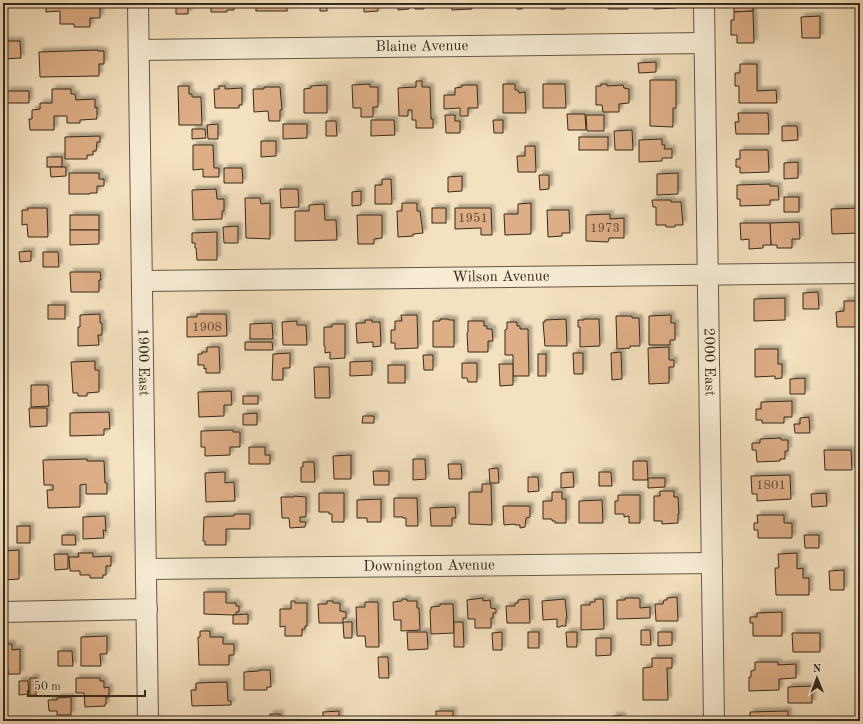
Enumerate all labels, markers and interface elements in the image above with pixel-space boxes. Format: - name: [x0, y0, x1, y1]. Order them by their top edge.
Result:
- street label: Blaine Avenue: [375, 38, 469, 55]
- house number: 1951: [458, 212, 488, 225]
- house number: 1973: [590, 222, 620, 235]
- street label: Wilson Avenue: [452, 269, 550, 285]
- house number: 1908: [192, 321, 222, 334]
- street label: 1900 East: [135, 328, 151, 396]
- street label: 2000 East: [701, 328, 717, 396]
- house number: 1801: [756, 479, 786, 492]
- street label: Downington Avenue: [363, 558, 495, 574]
- north arrow: [797, 658, 837, 698]
- text: N: [813, 664, 822, 675]
- scale bar: [28, 672, 145, 698]
- text: 50 m: [34, 680, 61, 693]

